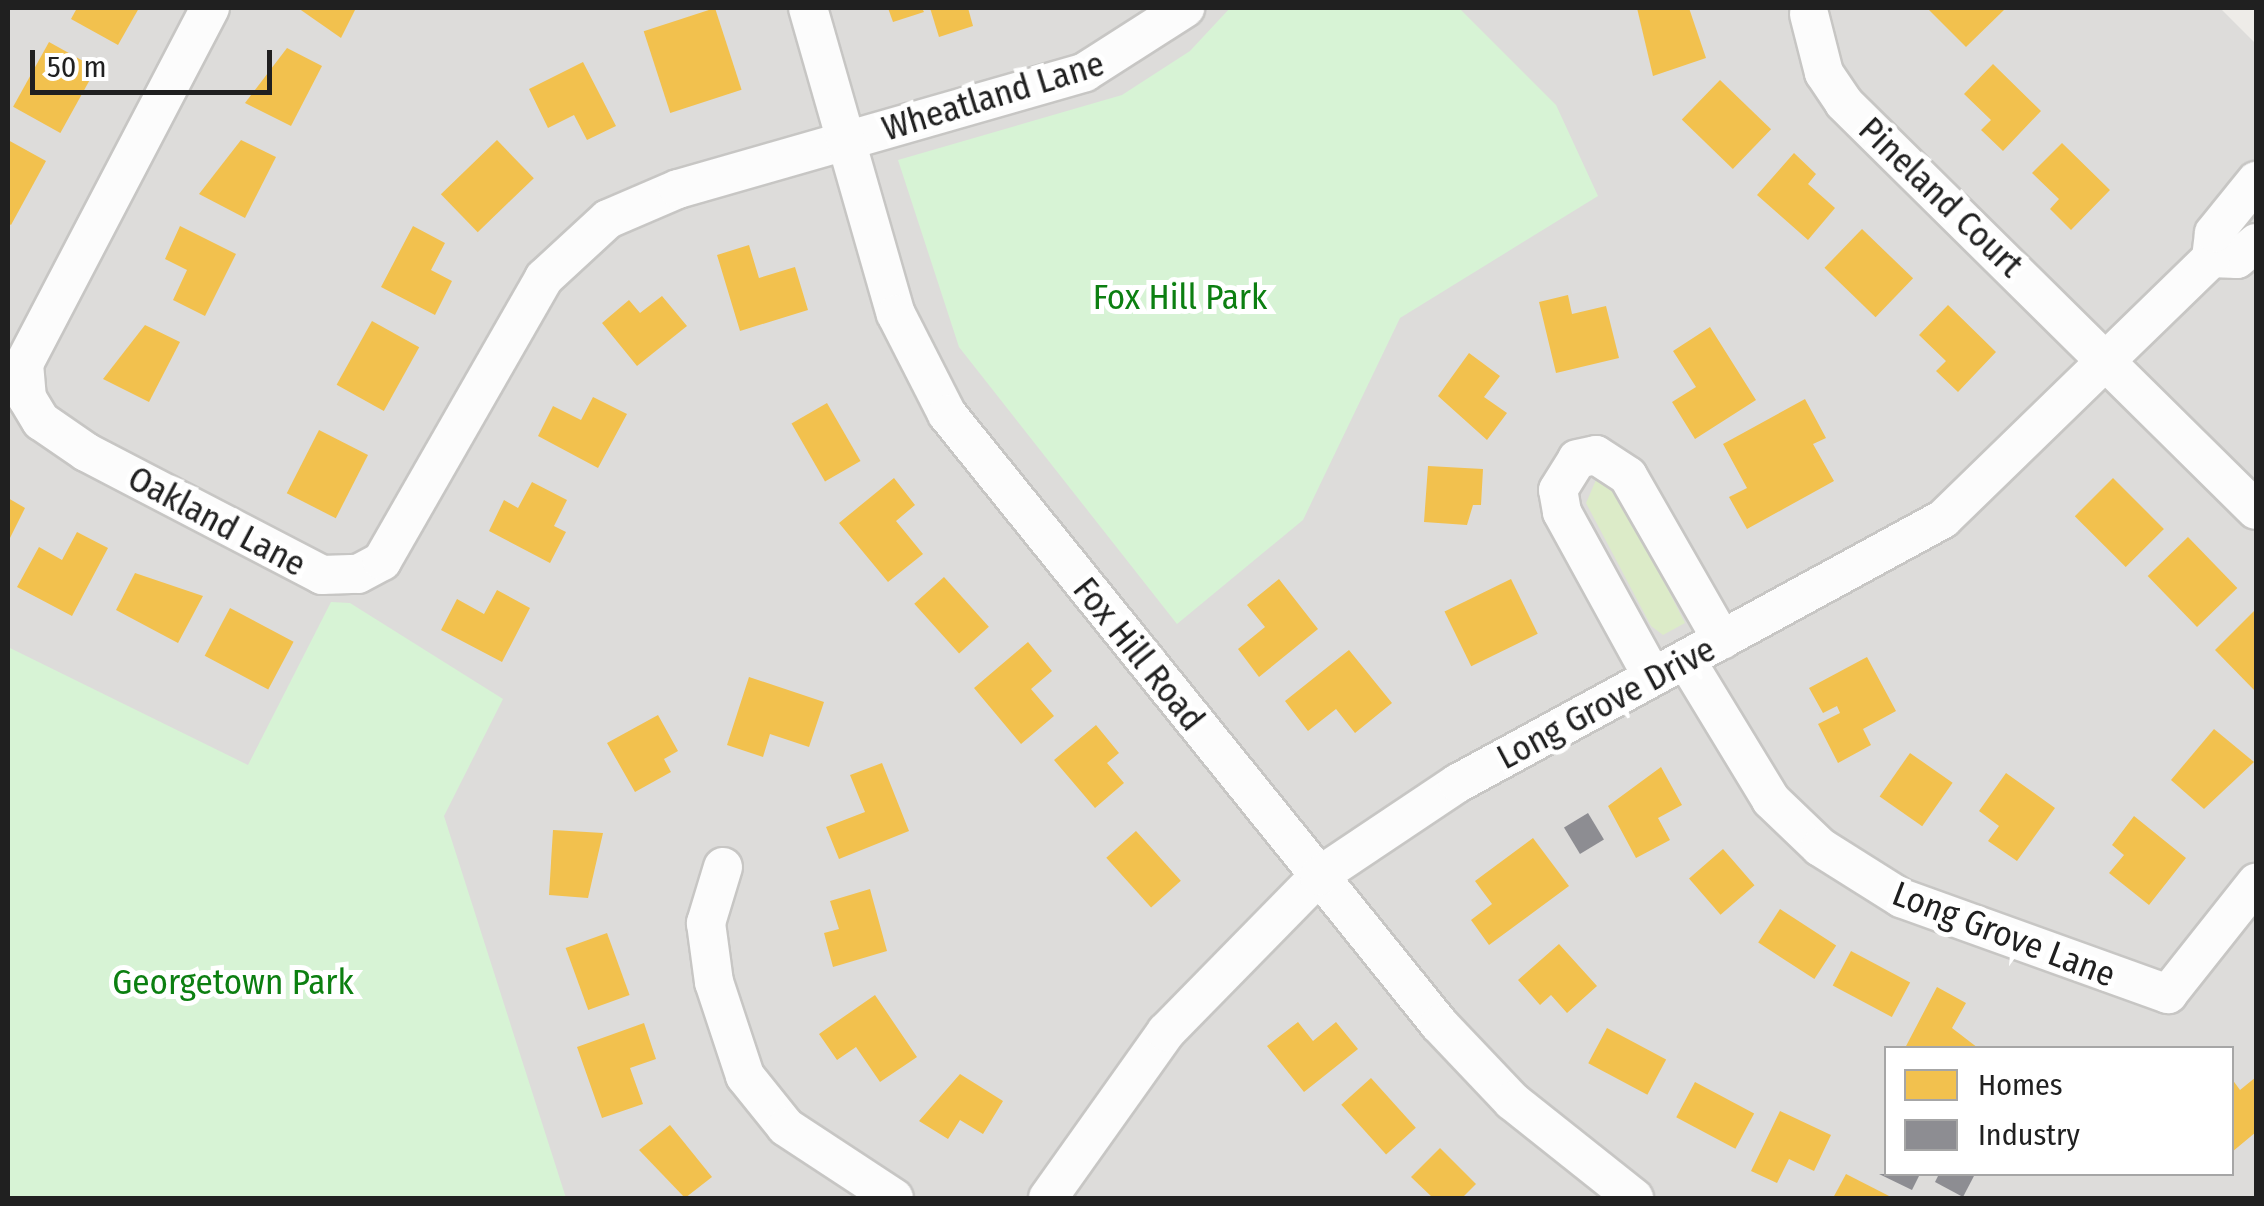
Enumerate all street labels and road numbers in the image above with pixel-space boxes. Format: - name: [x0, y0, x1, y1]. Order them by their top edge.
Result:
- street label: Wheatland Lane: [877, 42, 1109, 150]
- street label: Pineland Court: [1850, 108, 2032, 286]
- street label: Oakland Lane: [121, 457, 313, 585]
- street label: Fox Hill Road: [1064, 569, 1214, 739]
- street label: Long Grove Drive: [1490, 628, 1722, 778]
- street label: Long Grove Lane: [1887, 872, 2121, 996]

